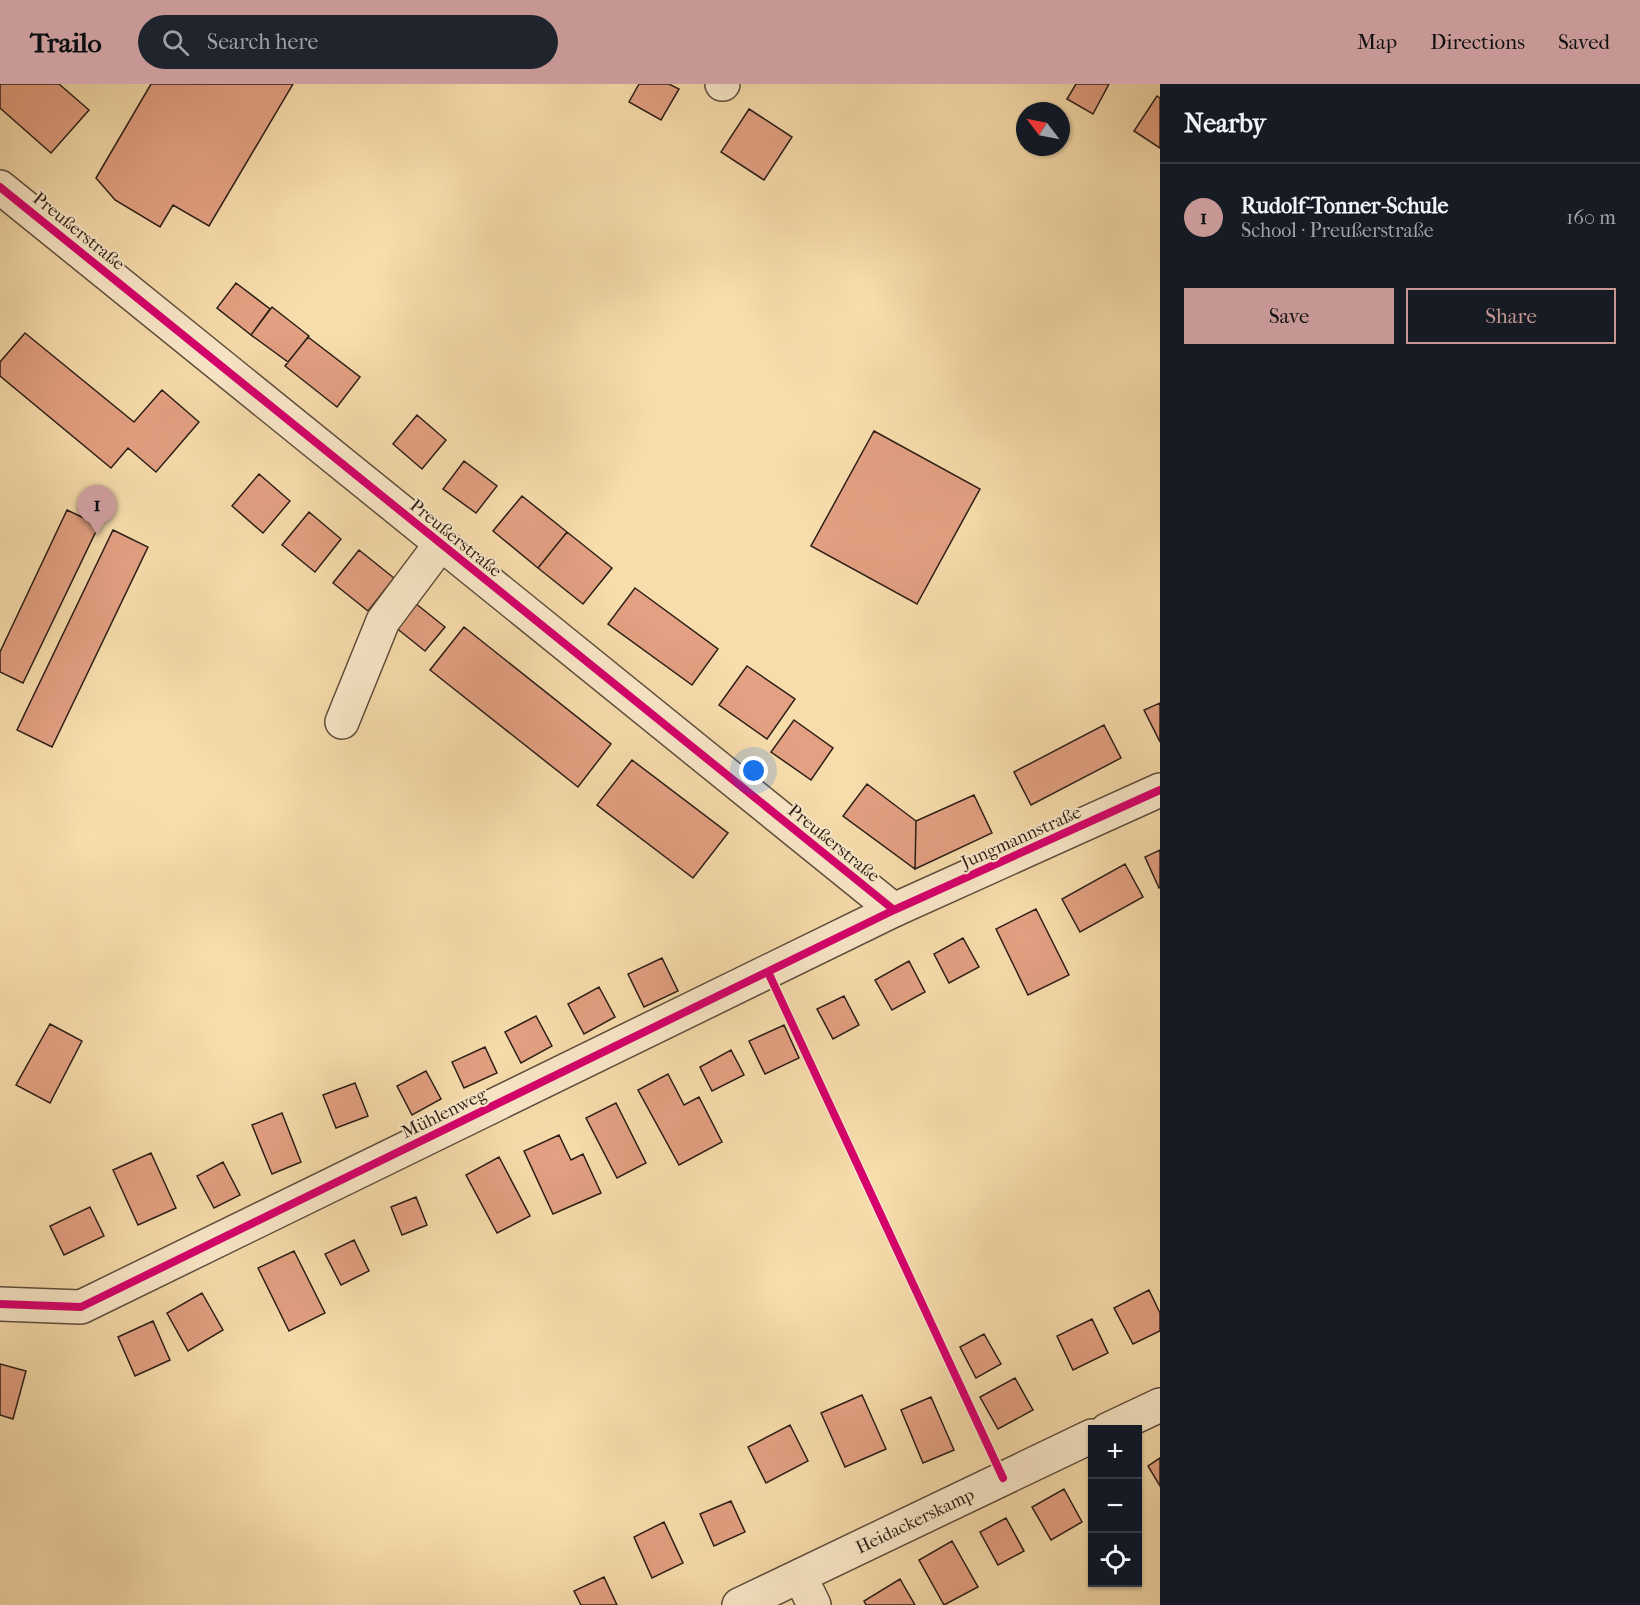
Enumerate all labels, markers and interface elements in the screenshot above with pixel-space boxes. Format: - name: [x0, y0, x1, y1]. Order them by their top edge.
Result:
- search box: [138, 15, 558, 69]
- text: Trailo: [30, 26, 102, 59]
- icon: search: [159, 26, 192, 59]
- text: Search here: [207, 29, 318, 55]
- text: Map: [1357, 30, 1397, 54]
- text: Directions: [1430, 30, 1525, 54]
- text: Saved: [1558, 30, 1610, 54]
- north arrow: [1016, 102, 1070, 156]
- text: Nearby: [1184, 108, 1266, 139]
- street label: Preußerstraße: [29, 188, 129, 275]
- text: Rudolf-Tonner-Schule: [1241, 193, 1448, 219]
- text: 1: [1200, 206, 1207, 229]
- text: 160 m: [1566, 206, 1616, 229]
- text: School · Preußerstraße: [1241, 219, 1434, 242]
- button: Save: [1184, 288, 1394, 344]
- button: Share: [1406, 288, 1616, 344]
- pin: 1: [78, 486, 116, 535]
- street label: Preußerstraße: [406, 495, 506, 582]
- your location: [739, 756, 768, 785]
- street label: Preußerstraße: [784, 800, 884, 887]
- street label: Jungmannstraße: [956, 802, 1084, 874]
- street label: Mühlenweg: [398, 1084, 490, 1143]
- map controls: [1088, 1425, 1142, 1587]
- button: +: [1088, 1425, 1142, 1479]
- button: −: [1088, 1479, 1142, 1533]
- street label: Heidackerskamp: [853, 1484, 978, 1559]
- button: locate: [1088, 1533, 1142, 1587]

